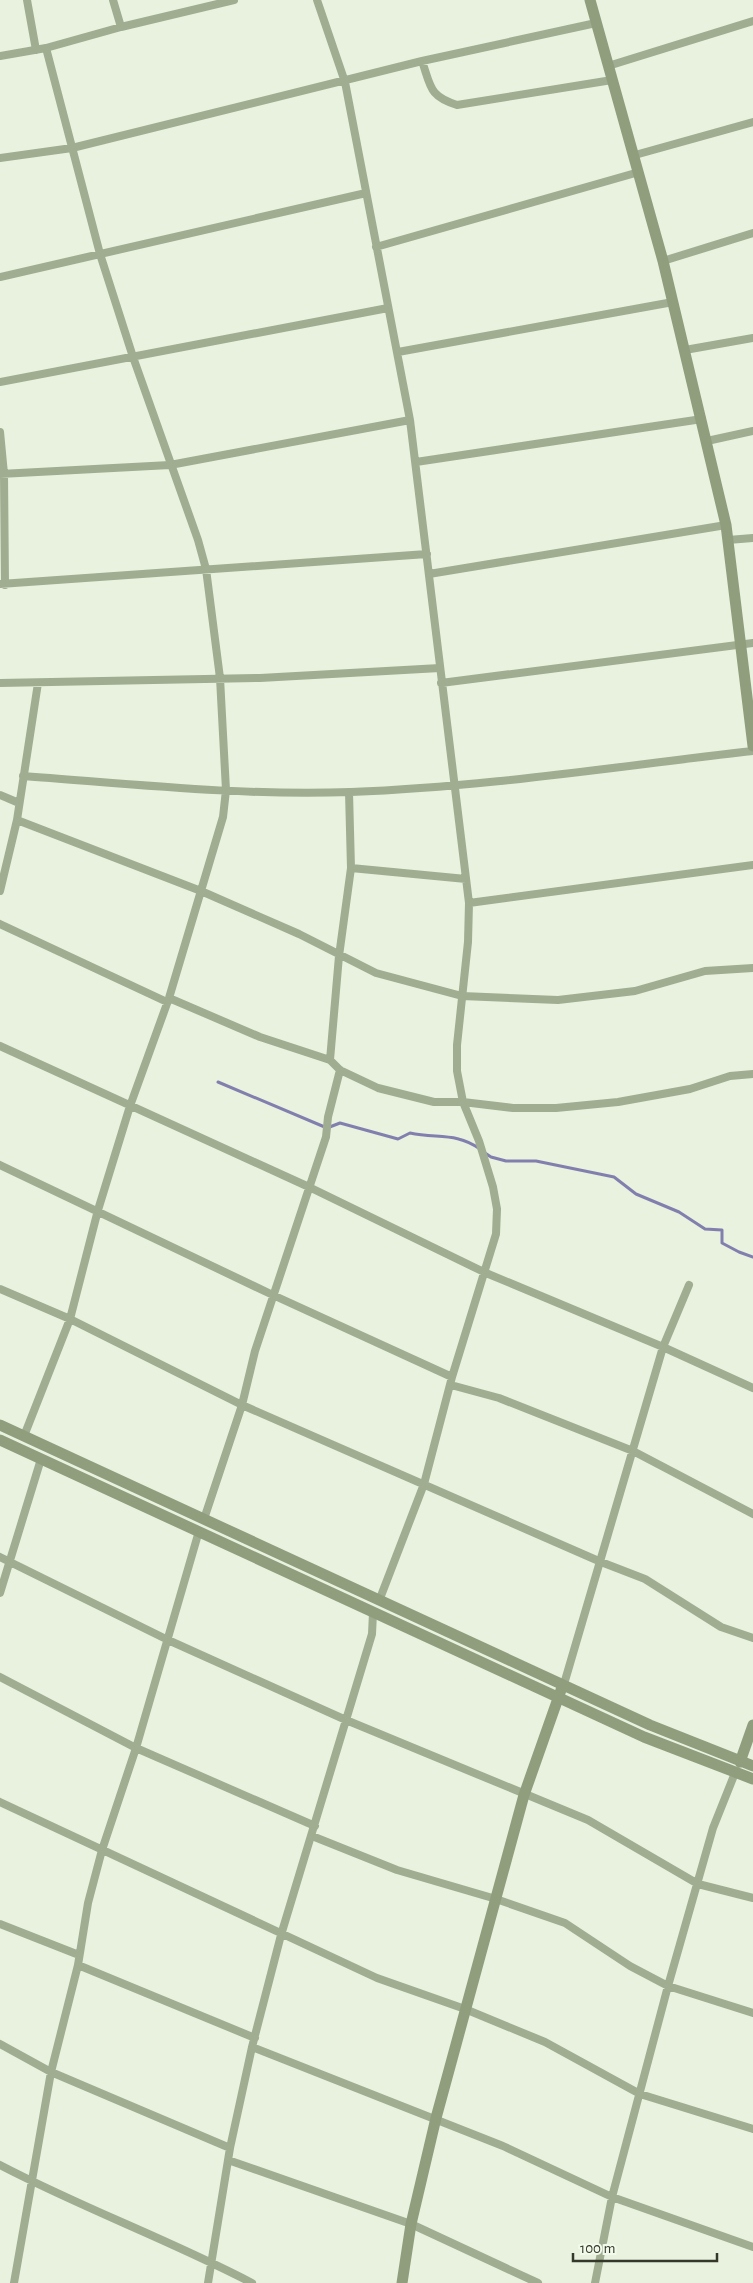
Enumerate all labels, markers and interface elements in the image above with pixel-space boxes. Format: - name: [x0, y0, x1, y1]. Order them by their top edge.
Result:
- scale bar: [573, 2230, 717, 2262]
- text: 100 m: [580, 2241, 615, 2256]

